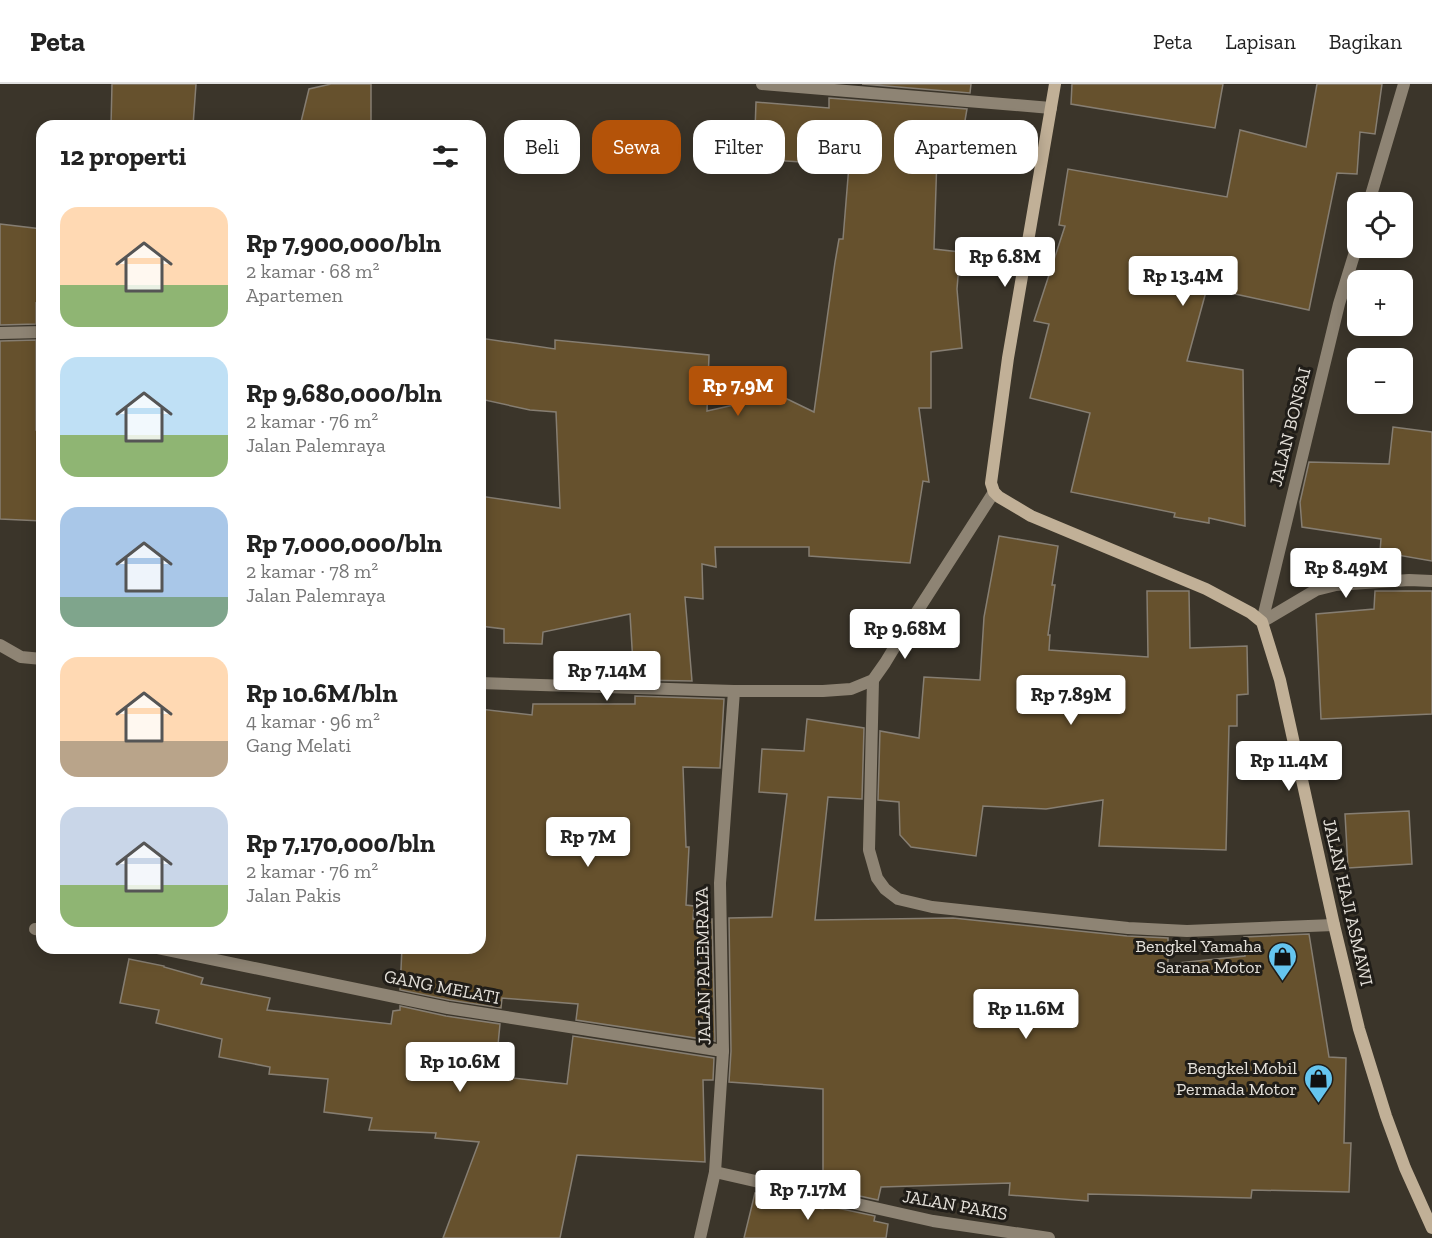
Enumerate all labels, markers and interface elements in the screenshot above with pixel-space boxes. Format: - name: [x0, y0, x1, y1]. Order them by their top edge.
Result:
- text: Peta: [30, 25, 85, 58]
- text: Peta: [1153, 29, 1192, 54]
- text: Lapisan: [1225, 29, 1296, 54]
- text: Bagikan: [1329, 29, 1402, 54]
- chip: Beli: [504, 120, 580, 174]
- chip: Sewa: [592, 120, 681, 174]
- chip: Filter: [693, 120, 785, 174]
- chip: Baru: [797, 120, 882, 174]
- chip: Apartemen: [894, 120, 1038, 174]
- text: 12 properti: [60, 140, 186, 172]
- icon: filters: [429, 140, 462, 173]
- map controls: [1347, 192, 1413, 414]
- button: locate: [1347, 192, 1413, 258]
- text: Rp 7,900,000/bln: [246, 227, 441, 259]
- icon: home: [108, 231, 180, 303]
- pin: Rp 6.8M: [950, 237, 1060, 288]
- text: Rp 6.8M: [969, 244, 1041, 268]
- pin: Rp 13.4M: [1121, 256, 1245, 307]
- text: 2 kamar · 68 m²: [246, 259, 379, 283]
- text: Rp 13.4M: [1143, 263, 1223, 287]
- button: +: [1347, 270, 1413, 336]
- text: Apartemen: [246, 283, 343, 307]
- button: −: [1347, 348, 1413, 414]
- street label: JALAN BONSAI: [1265, 365, 1315, 489]
- pin: Rp 7.9M: [683, 366, 793, 417]
- text: Rp 7.9M: [703, 373, 773, 397]
- text: Rp 9,680,000/bln: [246, 377, 442, 409]
- icon: home: [108, 381, 180, 453]
- text: 2 kamar · 76 m²: [246, 409, 378, 433]
- text: Jalan Palemraya: [246, 433, 386, 457]
- text: Rp 7,000,000/bln: [246, 527, 442, 559]
- icon: home: [108, 531, 180, 603]
- pin: Rp 8.49M: [1284, 548, 1408, 599]
- text: Rp 8.49M: [1304, 555, 1388, 579]
- text: 2 kamar · 78 m²: [246, 559, 378, 583]
- text: Jalan Palemraya: [246, 583, 386, 607]
- pin: Rp 9.68M: [843, 609, 967, 660]
- text: Rp 9.68M: [864, 616, 946, 640]
- pin: Rp 7.14M: [545, 651, 669, 702]
- text: Rp 7.14M: [567, 658, 647, 682]
- pin: Rp 7.89M: [1009, 675, 1133, 726]
- text: Rp 10.6M/bln: [246, 677, 398, 709]
- icon: home: [108, 681, 180, 753]
- text: Rp 7.89M: [1030, 682, 1112, 706]
- text: 4 kamar · 96 m²: [246, 709, 380, 733]
- text: Gang Melati: [246, 733, 351, 757]
- pin: Rp 11.4M: [1227, 741, 1351, 792]
- text: Rp 11.4M: [1250, 748, 1328, 772]
- street label: JALAN HAJI ASMAWI: [1318, 816, 1378, 988]
- pin: Rp 7M: [546, 817, 630, 868]
- text: Rp 7M: [560, 824, 616, 848]
- text: Rp 7,170,000/bln: [246, 827, 435, 859]
- icon: home: [108, 831, 180, 903]
- text: 2 kamar · 76 m²: [246, 859, 378, 883]
- text: Jalan Pakis: [246, 883, 341, 907]
- street label: JALAN PALEMRAYA: [691, 886, 715, 1045]
- place label: Bengkel Yamaha Sarana Motor: [1135, 935, 1262, 978]
- shop icon: Bengkel Yamaha Sarana Motor: [1267, 940, 1299, 982]
- street label: GANG MELATI: [382, 965, 502, 1009]
- pin: Rp 11.6M: [964, 989, 1088, 1040]
- text: Rp 11.6M: [987, 996, 1065, 1020]
- pin: Rp 10.6M: [398, 1042, 522, 1093]
- text: Rp 10.6M: [420, 1049, 500, 1073]
- place label: Bengkel Mobil Permada Motor: [1176, 1057, 1297, 1100]
- shop icon: Bengkel Mobil Permada Motor: [1302, 1062, 1334, 1104]
- pin: Rp 7.17M: [746, 1170, 870, 1221]
- text: Rp 7.17M: [769, 1177, 847, 1201]
- street label: JALAN PAKIS: [901, 1185, 1009, 1225]

